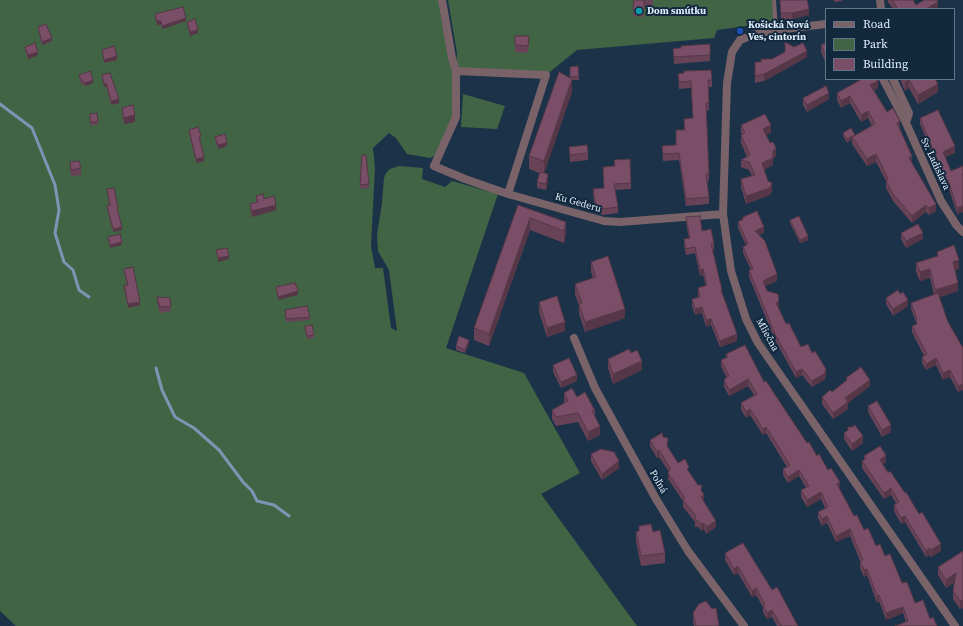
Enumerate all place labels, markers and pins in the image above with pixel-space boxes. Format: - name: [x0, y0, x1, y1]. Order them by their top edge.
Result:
- place label: Dom smútku: [647, 5, 706, 17]
- marker: Dom smútku: [634, 6, 644, 16]
- place label: Košická Nová Ves, cintorín: [748, 19, 809, 42]
- marker: Košická Nová Ves, cintorín: [735, 26, 745, 36]

